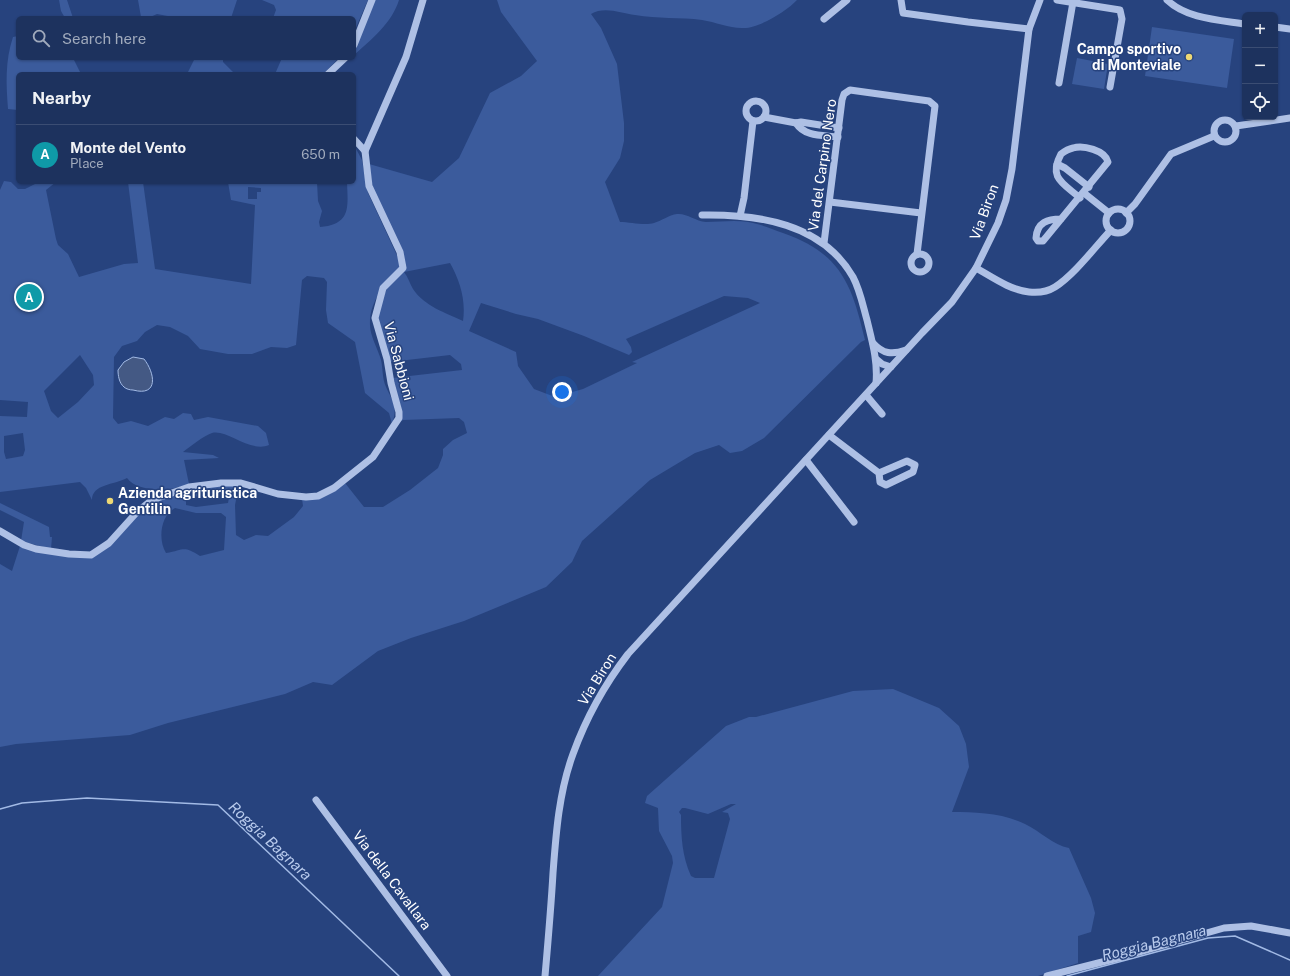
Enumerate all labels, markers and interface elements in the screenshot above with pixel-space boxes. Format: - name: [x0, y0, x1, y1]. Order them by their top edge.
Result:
- map controls: [1242, 12, 1278, 120]
- button: +: [1242, 12, 1278, 48]
- search box: [16, 16, 356, 60]
- icon: search: [30, 27, 52, 49]
- text: Search here: [62, 30, 146, 47]
- place label: Campo sportivo di Monteviale: [1077, 41, 1181, 73]
- button: −: [1242, 48, 1278, 84]
- marker: Campo sportivo di Monteviale: [1184, 52, 1194, 62]
- button: locate: [1242, 84, 1278, 120]
- text: Nearby: [32, 88, 91, 108]
- street label: Via del Carpino Nero: [805, 98, 839, 232]
- text: Monte del Vento: [70, 139, 186, 156]
- text: A: [40, 147, 50, 162]
- text: 650 m: [301, 147, 340, 162]
- text: Place: [70, 156, 104, 171]
- street label: Via Biron: [967, 182, 1001, 242]
- pin: A: [16, 282, 42, 312]
- street label: Via Sabbioni: [381, 320, 417, 402]
- your location: [552, 382, 572, 402]
- place label: Azienda agrituristica Gentilin: [118, 485, 257, 517]
- marker: Azienda agrituristica Gentilin: [105, 496, 115, 506]
- street label: Via Biron: [575, 650, 619, 708]
- water label: Roggia Bagnara: [225, 798, 315, 883]
- street label: Via della Cavallara: [349, 827, 435, 933]
- water label: Roggia Bagnara: [1100, 921, 1208, 964]

